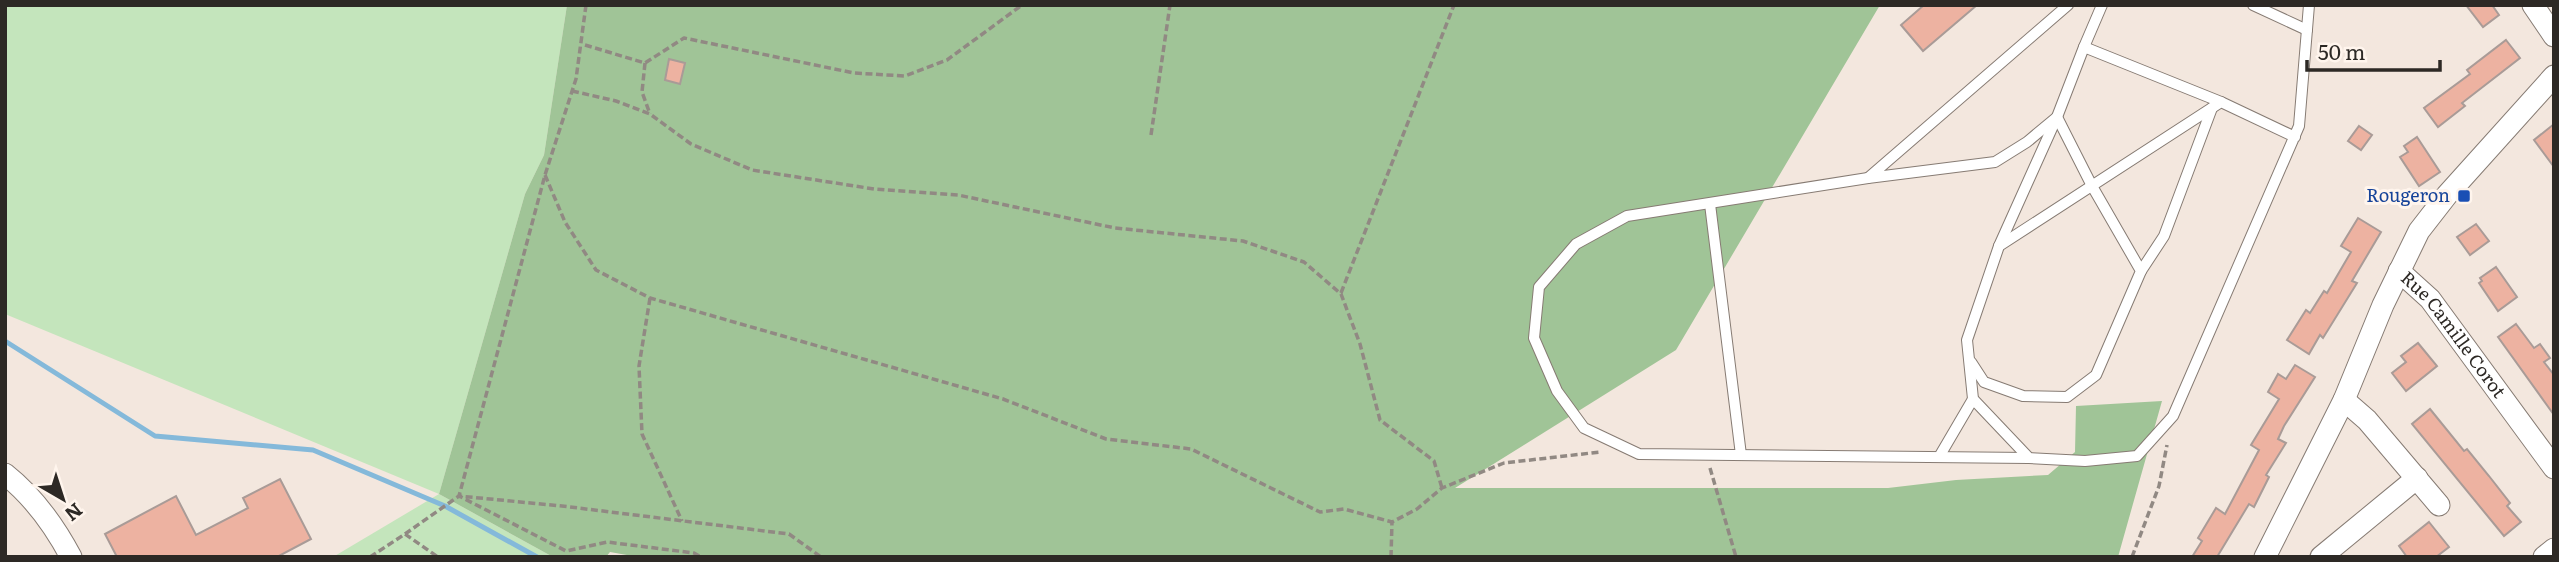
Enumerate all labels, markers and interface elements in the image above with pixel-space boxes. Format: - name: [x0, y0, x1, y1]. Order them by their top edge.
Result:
- scale bar: [2307, 28, 2440, 72]
- text: 50 m: [2318, 35, 2365, 66]
- place label: Rougeron: [2366, 181, 2450, 208]
- marker: Rougeron: [2456, 188, 2472, 204]
- street label: Rue Camille Corot: [2396, 264, 2514, 404]
- north arrow: [28, 464, 98, 534]
- text: N: [59, 497, 89, 529]

